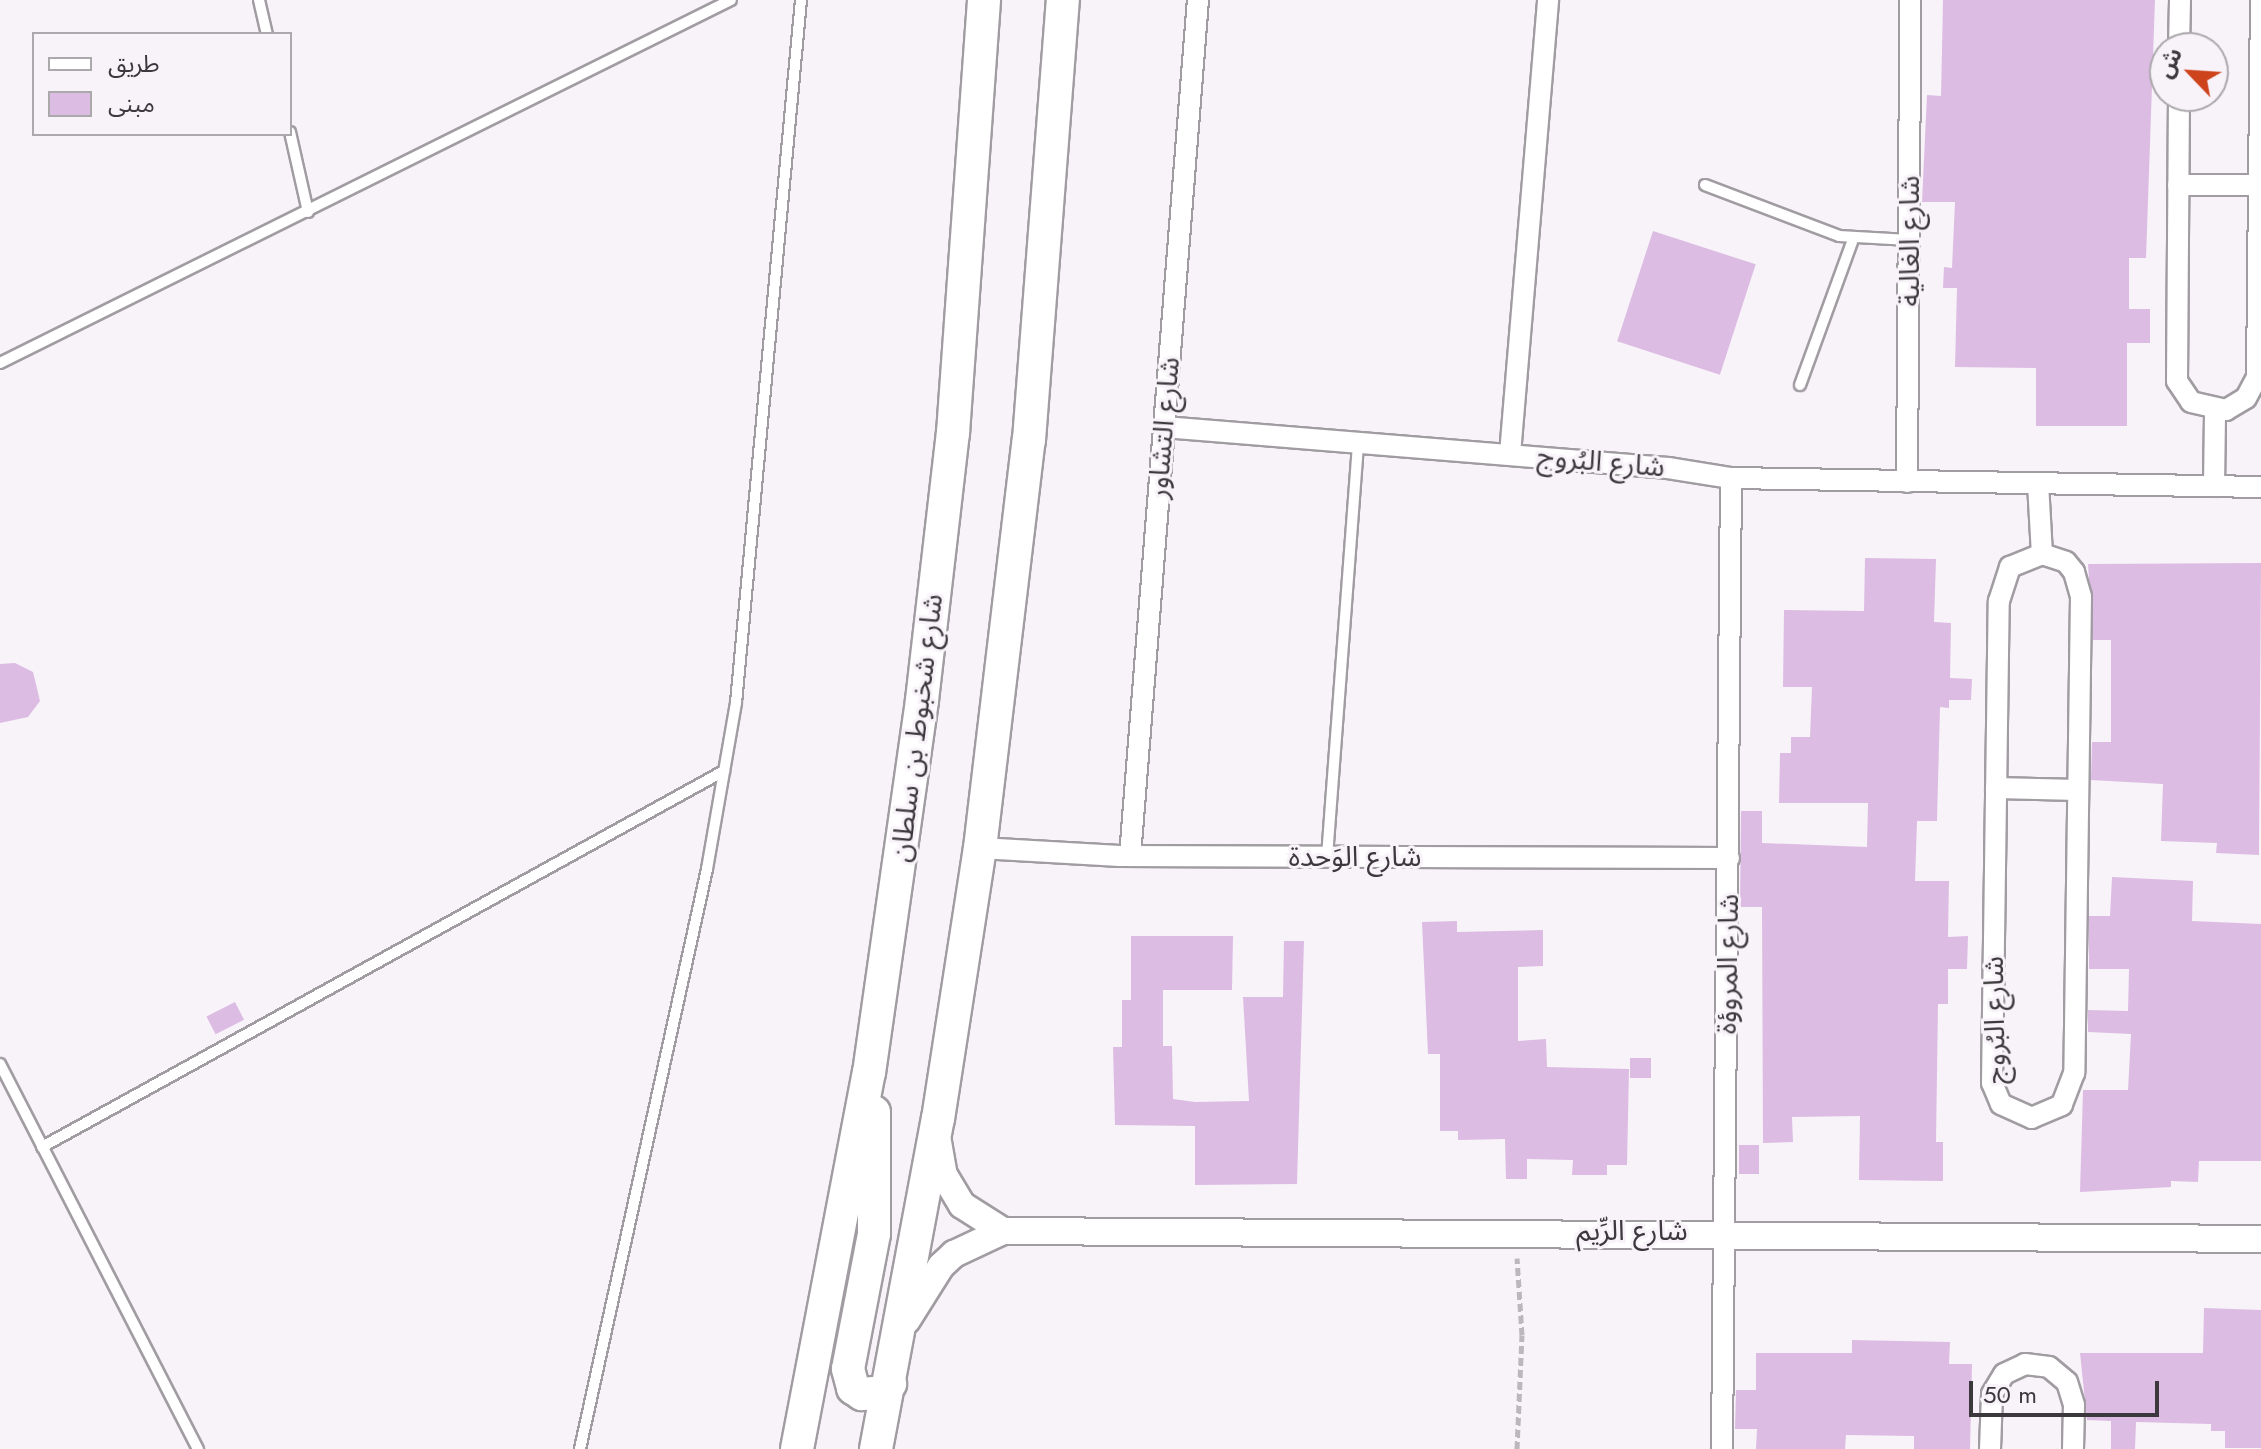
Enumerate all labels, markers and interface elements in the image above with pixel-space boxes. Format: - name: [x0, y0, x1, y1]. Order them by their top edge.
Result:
- legend: [32, 32, 292, 136]
- north arrow: [2149, 32, 2229, 112]
- text: ش: [2148, 42, 2190, 83]
- text: طريق: [108, 46, 160, 81]
- text: مبنى: [108, 86, 155, 121]
- street label: شارع الغالية: [1893, 176, 1927, 306]
- street label: شارع التشاور: [1141, 356, 1187, 500]
- street label: شارع البُروج: [1536, 440, 1666, 484]
- street label: شارع شخبوط بن سلطان: [884, 592, 950, 864]
- street label: شارع الوَحدة: [1289, 840, 1421, 874]
- street label: شارع المروؤة: [1710, 893, 1746, 1035]
- street label: شارع البُروج: [1977, 956, 2013, 1084]
- street label: شارع الرِّيم: [1576, 1214, 1688, 1248]
- scale bar: [1973, 1365, 2163, 1415]
- text: 50 m: [1983, 1377, 2037, 1412]

